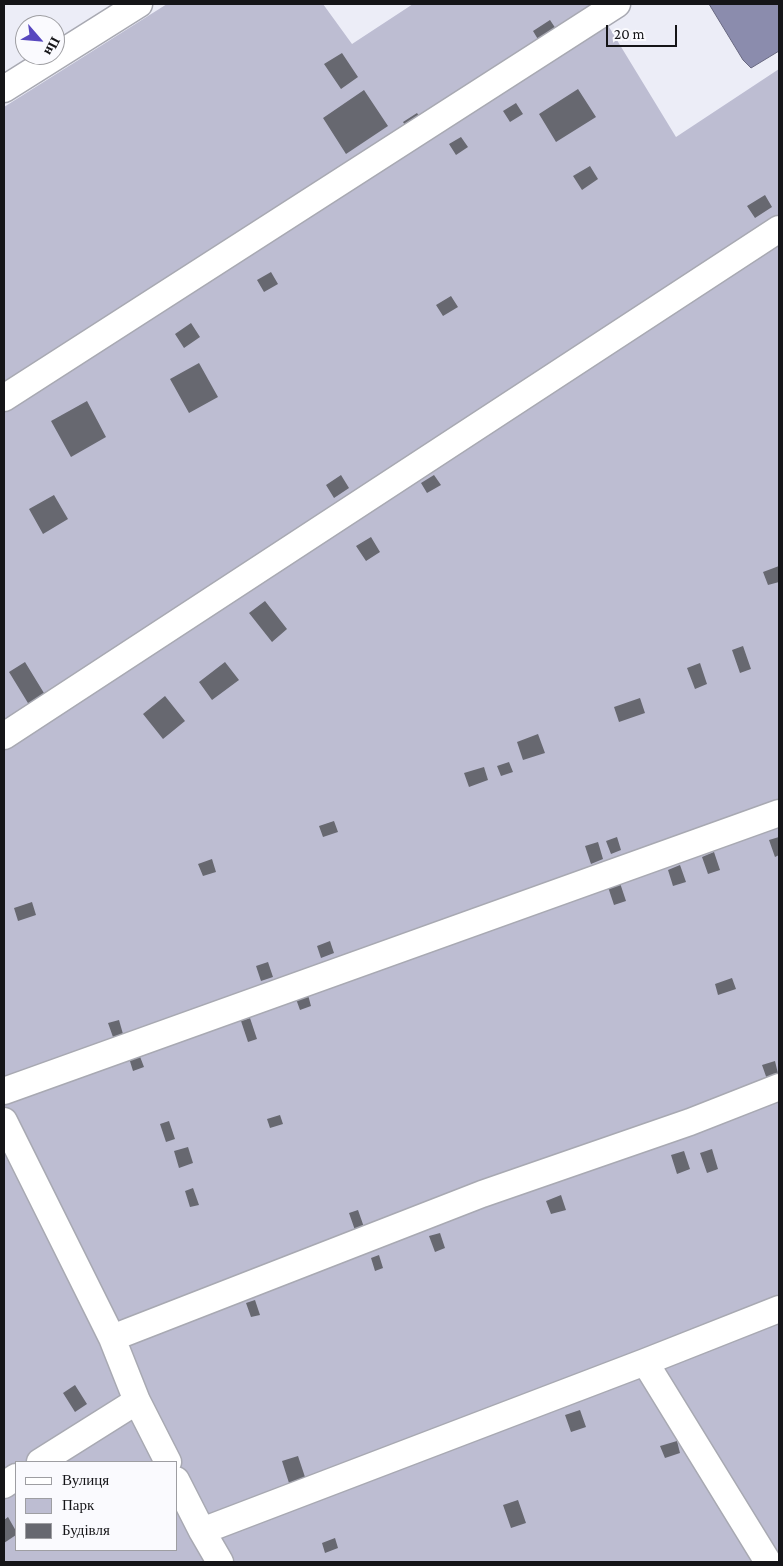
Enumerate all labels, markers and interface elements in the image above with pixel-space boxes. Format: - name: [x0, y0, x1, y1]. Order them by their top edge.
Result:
- north arrow: [15, 15, 65, 65]
- scale bar: [608, 15, 679, 47]
- text: 20 m: [614, 26, 645, 42]
- text: Пн: [41, 34, 64, 58]
- legend: [15, 1461, 178, 1551]
- text: Вулиця: [62, 1472, 109, 1488]
- text: Парк: [62, 1497, 94, 1513]
- text: Будівля: [62, 1522, 110, 1538]

